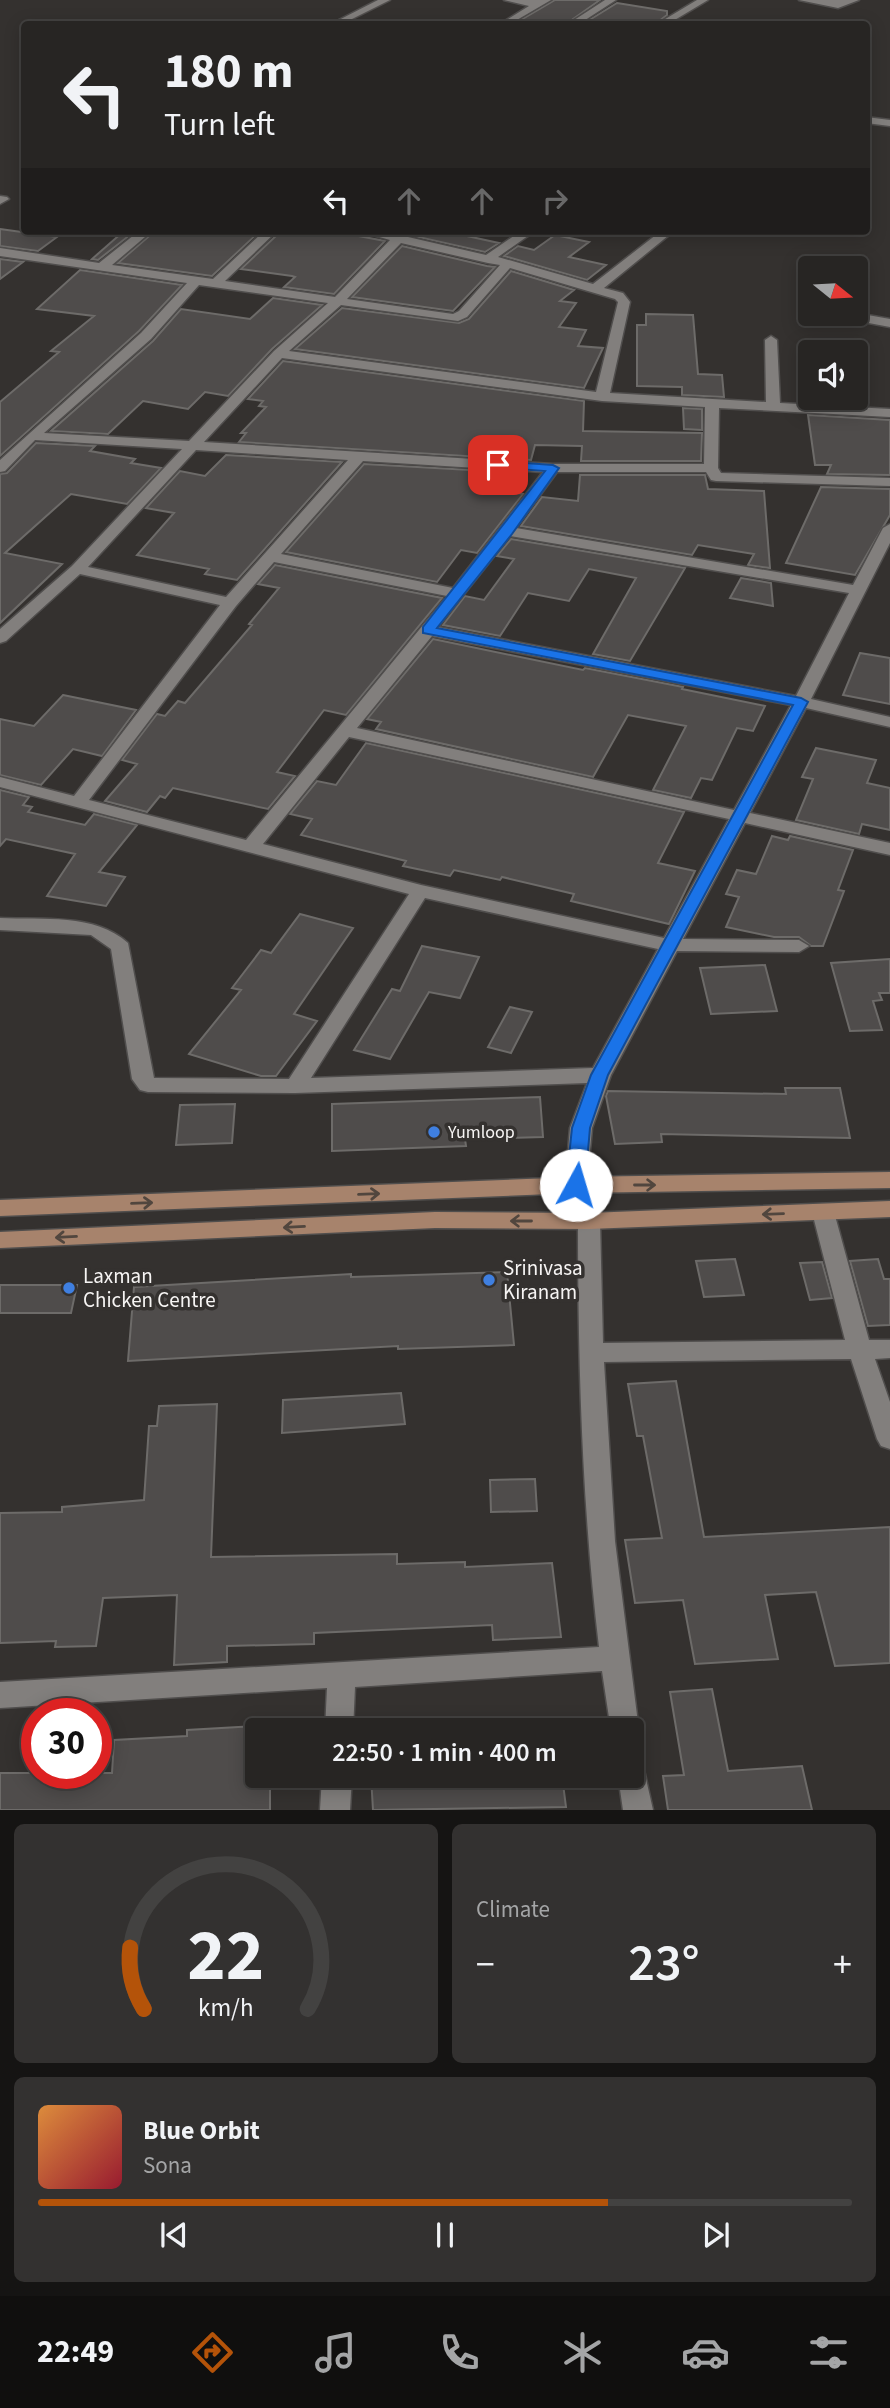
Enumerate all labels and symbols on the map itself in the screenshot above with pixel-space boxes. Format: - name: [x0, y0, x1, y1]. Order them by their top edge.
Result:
- north arrow: [798, 256, 868, 326]
- pin: [468, 435, 528, 495]
- place label: Yumloop: [447, 1120, 515, 1145]
- marker: Yumloop: [426, 1124, 442, 1140]
- position arrow: [539, 1148, 613, 1222]
- one-way arrow: [634, 1178, 657, 1191]
- one-way arrow: [357, 1188, 380, 1201]
- one-way arrow: [130, 1196, 153, 1209]
- one-way arrow: [762, 1207, 785, 1220]
- one-way arrow: [510, 1214, 533, 1228]
- one-way arrow: [282, 1220, 305, 1233]
- one-way arrow: [55, 1231, 78, 1244]
- place label: Srinivasa Kiranam: [503, 1253, 583, 1307]
- place label: Laxman Chicken Centre: [83, 1261, 216, 1315]
- marker: Srinivasa Kiranam: [481, 1272, 497, 1288]
- marker: Laxman Chicken Centre: [61, 1280, 77, 1296]
- speed limit sign: 30: [21, 1698, 112, 1789]

